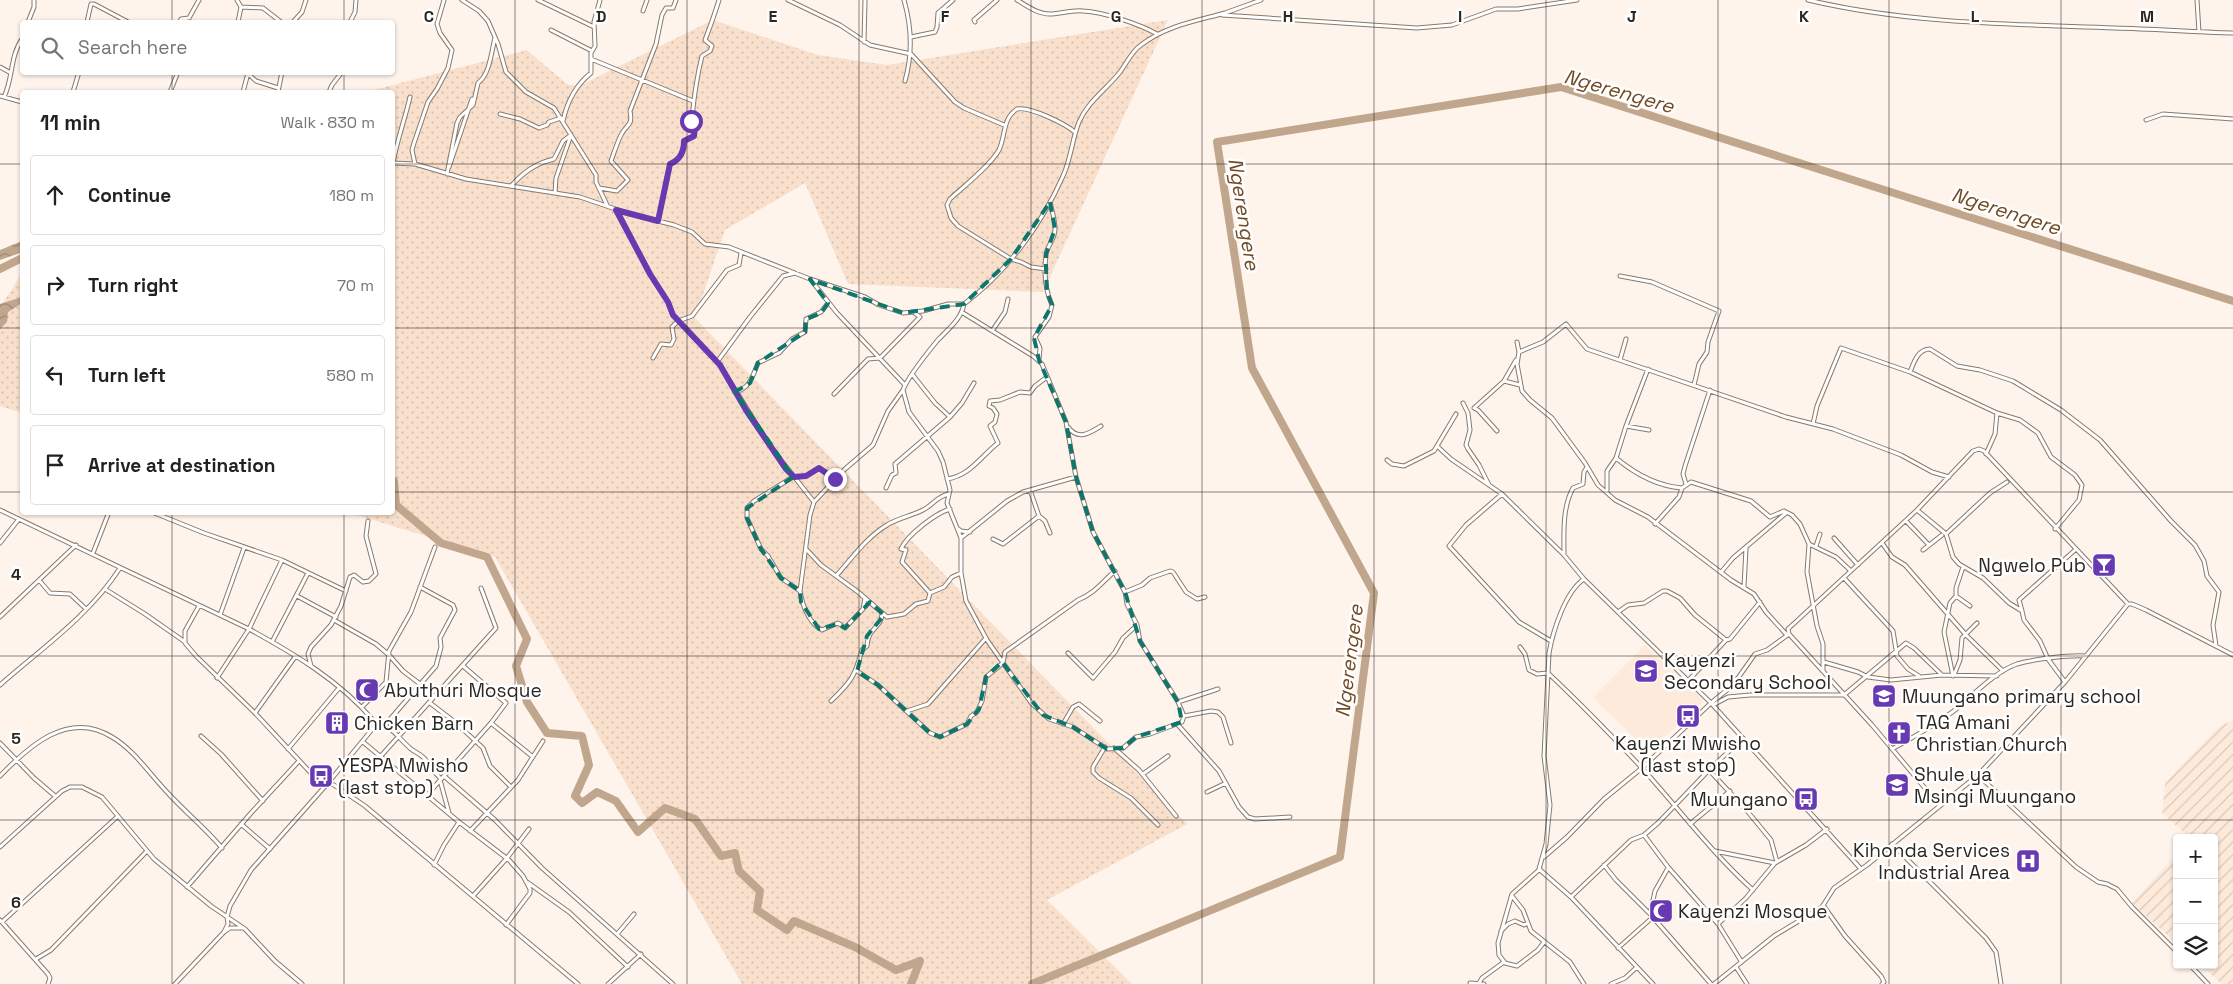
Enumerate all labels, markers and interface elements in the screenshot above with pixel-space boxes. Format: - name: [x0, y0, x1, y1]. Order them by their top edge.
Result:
- text: C: [424, 6, 434, 27]
- text: D: [596, 6, 606, 27]
- text: E: [769, 6, 778, 27]
- text: F: [941, 6, 950, 27]
- text: G: [1111, 6, 1121, 27]
- text: H: [1283, 6, 1293, 27]
- text: I: [1458, 6, 1462, 27]
- text: J: [1627, 6, 1637, 27]
- text: K: [1799, 6, 1809, 27]
- text: L: [1971, 6, 1980, 27]
- text: M: [2140, 6, 2154, 27]
- search box: [20, 20, 395, 75]
- icon: search: [38, 34, 66, 62]
- text: Search here: [78, 35, 188, 60]
- water label: Ngerengere: [1561, 63, 1678, 119]
- text: 11 min: [40, 109, 101, 136]
- route start: [680, 110, 703, 133]
- text: Walk · 830 m: [280, 112, 375, 133]
- water label: Ngerengere: [1222, 156, 1266, 273]
- icon: ahead: [41, 181, 69, 209]
- water label: Ngerengere: [1948, 181, 2065, 241]
- text: Continue: [88, 183, 171, 208]
- text: 180 m: [329, 185, 374, 206]
- icon: right: [41, 271, 69, 299]
- text: Turn right: [88, 273, 178, 298]
- text: 70 m: [337, 275, 374, 296]
- icon: left: [41, 361, 69, 389]
- text: Turn left: [88, 363, 166, 388]
- text: 580 m: [326, 365, 374, 386]
- icon: arrive: [41, 451, 69, 479]
- text: Arrive at destination: [88, 453, 276, 478]
- route end: [824, 468, 847, 491]
- bar icon: Ngwelo Pub: [2091, 552, 2117, 578]
- place label: Ngwelo Pub: [1978, 553, 2086, 578]
- text: 4: [11, 564, 21, 585]
- water label: Ngerengere: [1329, 602, 1369, 719]
- place label: Kayenzi Secondary School: [1664, 648, 1831, 695]
- school or university icon: Kayenzi Secondary School: [1633, 658, 1659, 684]
- mosque icon: Abuthuri Mosque: [354, 677, 380, 703]
- place label: Abuthuri Mosque: [384, 678, 542, 703]
- school or university icon: Muungano primary school: [1871, 683, 1897, 709]
- place label: Muungano primary school: [1902, 684, 2141, 709]
- bus stop icon: Kayenzi Mwisho (last stop): [1675, 703, 1701, 729]
- building icon: Chicken Barn: [324, 710, 350, 736]
- place label: TAG Amani Christian Church: [1916, 710, 2067, 757]
- place label: Chicken Barn: [354, 711, 474, 736]
- church icon: TAG Amani Christian Church: [1886, 720, 1912, 746]
- text: 5: [11, 728, 21, 749]
- place label: Kayenzi Mwisho (last stop): [1615, 731, 1761, 778]
- place label: YESPA Mwisho (last stop): [338, 753, 469, 800]
- place label: Shule ya Msingi Muungano: [1914, 762, 2076, 809]
- bus stop icon: YESPA Mwisho (last stop): [308, 763, 334, 789]
- school or university icon: Shule ya Msingi Muungano: [1884, 772, 1910, 798]
- bus stop icon: Muungano: [1793, 786, 1819, 812]
- place label: Muungano: [1690, 787, 1788, 812]
- map controls: [2173, 834, 2218, 969]
- button: +: [2173, 834, 2218, 879]
- place label: Kihonda Services Industrial Area: [1853, 838, 2010, 885]
- hospital icon: Kihonda Services Industrial Area: [2015, 848, 2041, 874]
- button: −: [2173, 879, 2218, 924]
- text: 6: [11, 892, 21, 913]
- mosque icon: Kayenzi Mosque: [1648, 898, 1674, 924]
- place label: Kayenzi Mosque: [1678, 899, 1828, 924]
- button: layers: [2173, 924, 2218, 969]

